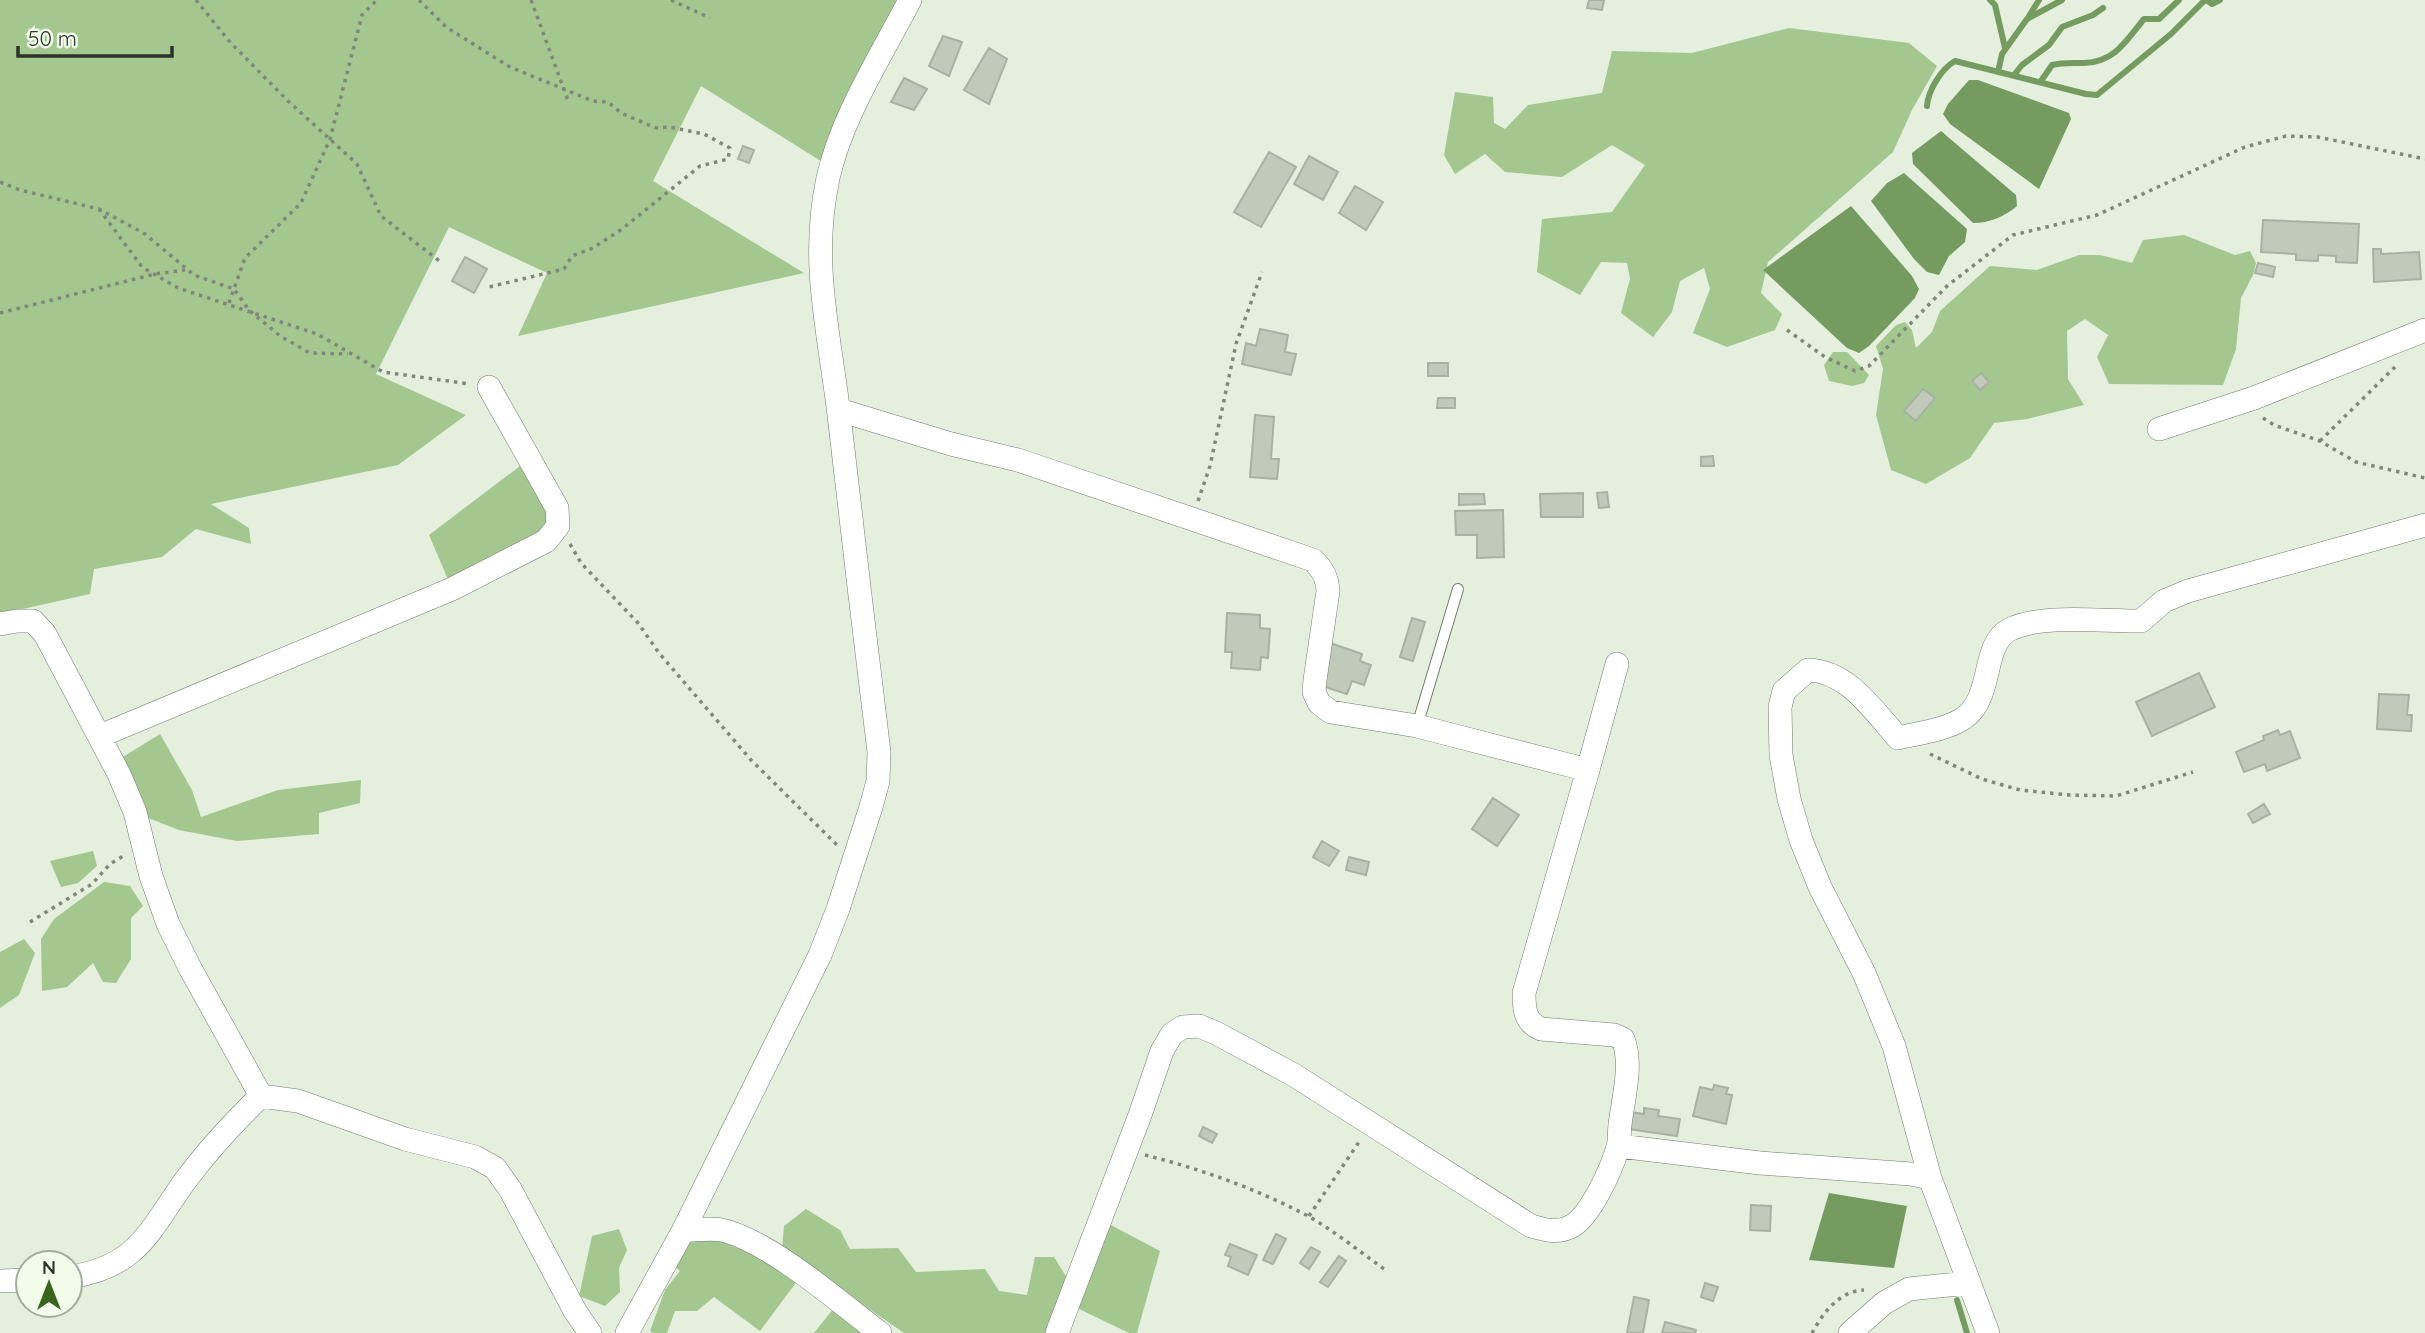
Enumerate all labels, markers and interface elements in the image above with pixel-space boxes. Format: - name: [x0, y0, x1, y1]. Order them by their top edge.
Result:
- scale bar: [18, 14, 172, 58]
- text: 50 m: [28, 25, 77, 51]
- north arrow: [14, 1249, 84, 1319]
- text: N: [42, 1255, 56, 1279]

